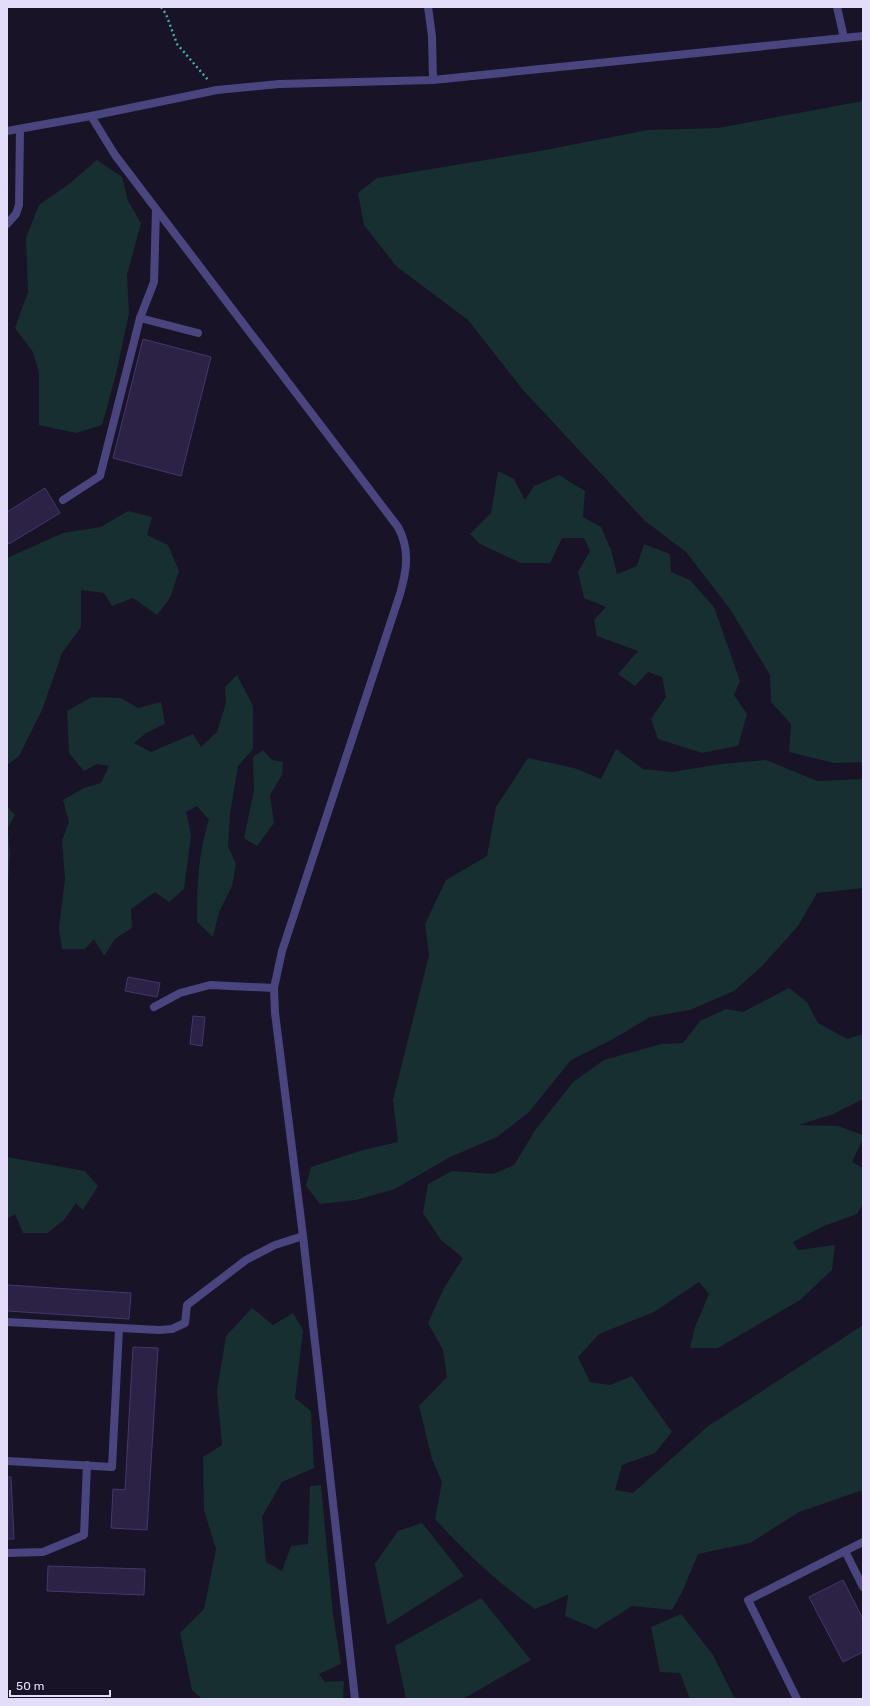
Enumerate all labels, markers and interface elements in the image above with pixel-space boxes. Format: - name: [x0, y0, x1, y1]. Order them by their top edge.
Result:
- scale bar: [10, 1672, 110, 1698]
- text: 50 m: [16, 1679, 44, 1693]

